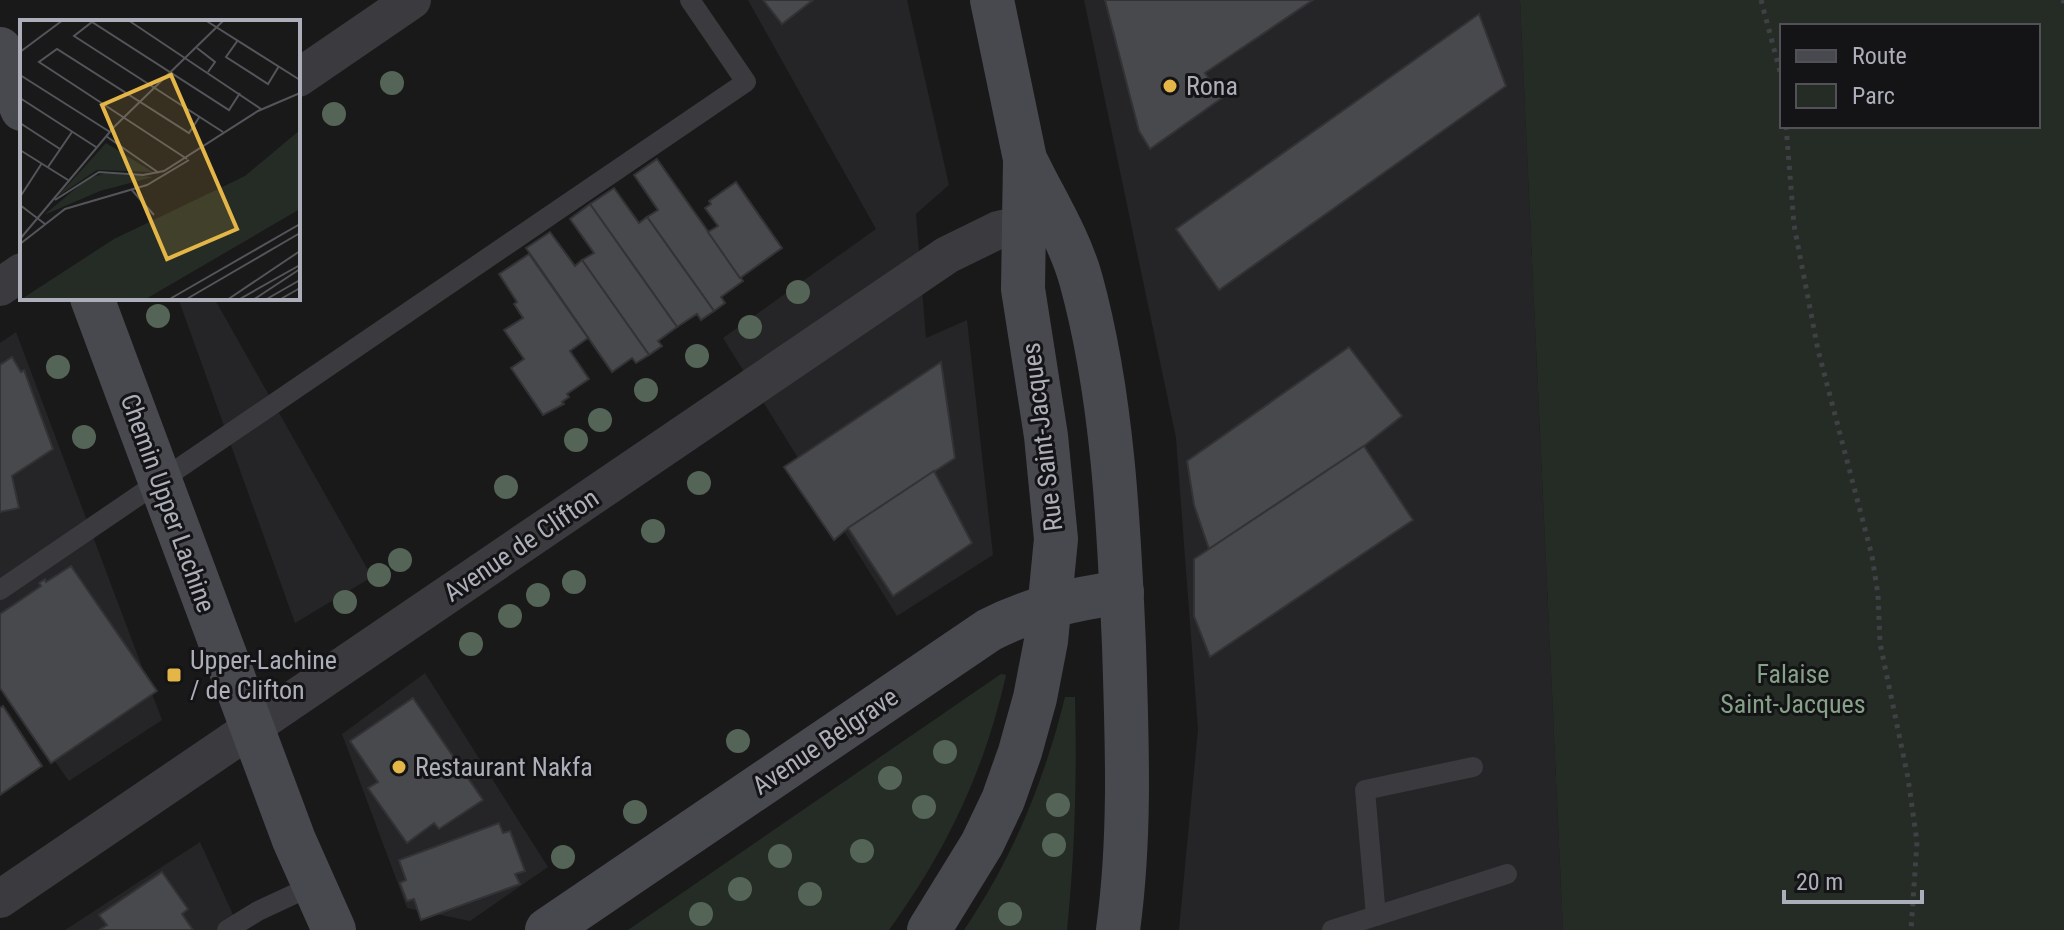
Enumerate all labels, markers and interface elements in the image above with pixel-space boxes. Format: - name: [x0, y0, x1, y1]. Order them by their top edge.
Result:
- inset map: [20, 20, 300, 300]
- legend: [1780, 24, 2040, 128]
- text: Route: [1852, 42, 1907, 70]
- place label: Rona: [1186, 71, 1238, 101]
- marker: Rona: [1161, 77, 1179, 95]
- text: Parc: [1852, 82, 1895, 110]
- street label: Rue Saint-Jacques: [1016, 341, 1068, 533]
- street label: Chemin Upper Lachine: [115, 390, 221, 616]
- street label: Avenue de Clifton: [438, 482, 604, 608]
- place label: Upper-Lachine / de Clifton: [190, 645, 337, 705]
- park label: Falaise Saint-Jacques: [1720, 659, 1866, 719]
- marker: Upper-Lachine / de Clifton: [165, 666, 183, 684]
- street label: Avenue Belgrave: [747, 681, 903, 801]
- place label: Restaurant Nakfa: [415, 752, 593, 782]
- marker: Restaurant Nakfa: [390, 758, 408, 776]
- scale bar: [1784, 854, 1922, 904]
- text: 20 m: [1796, 868, 1843, 896]

